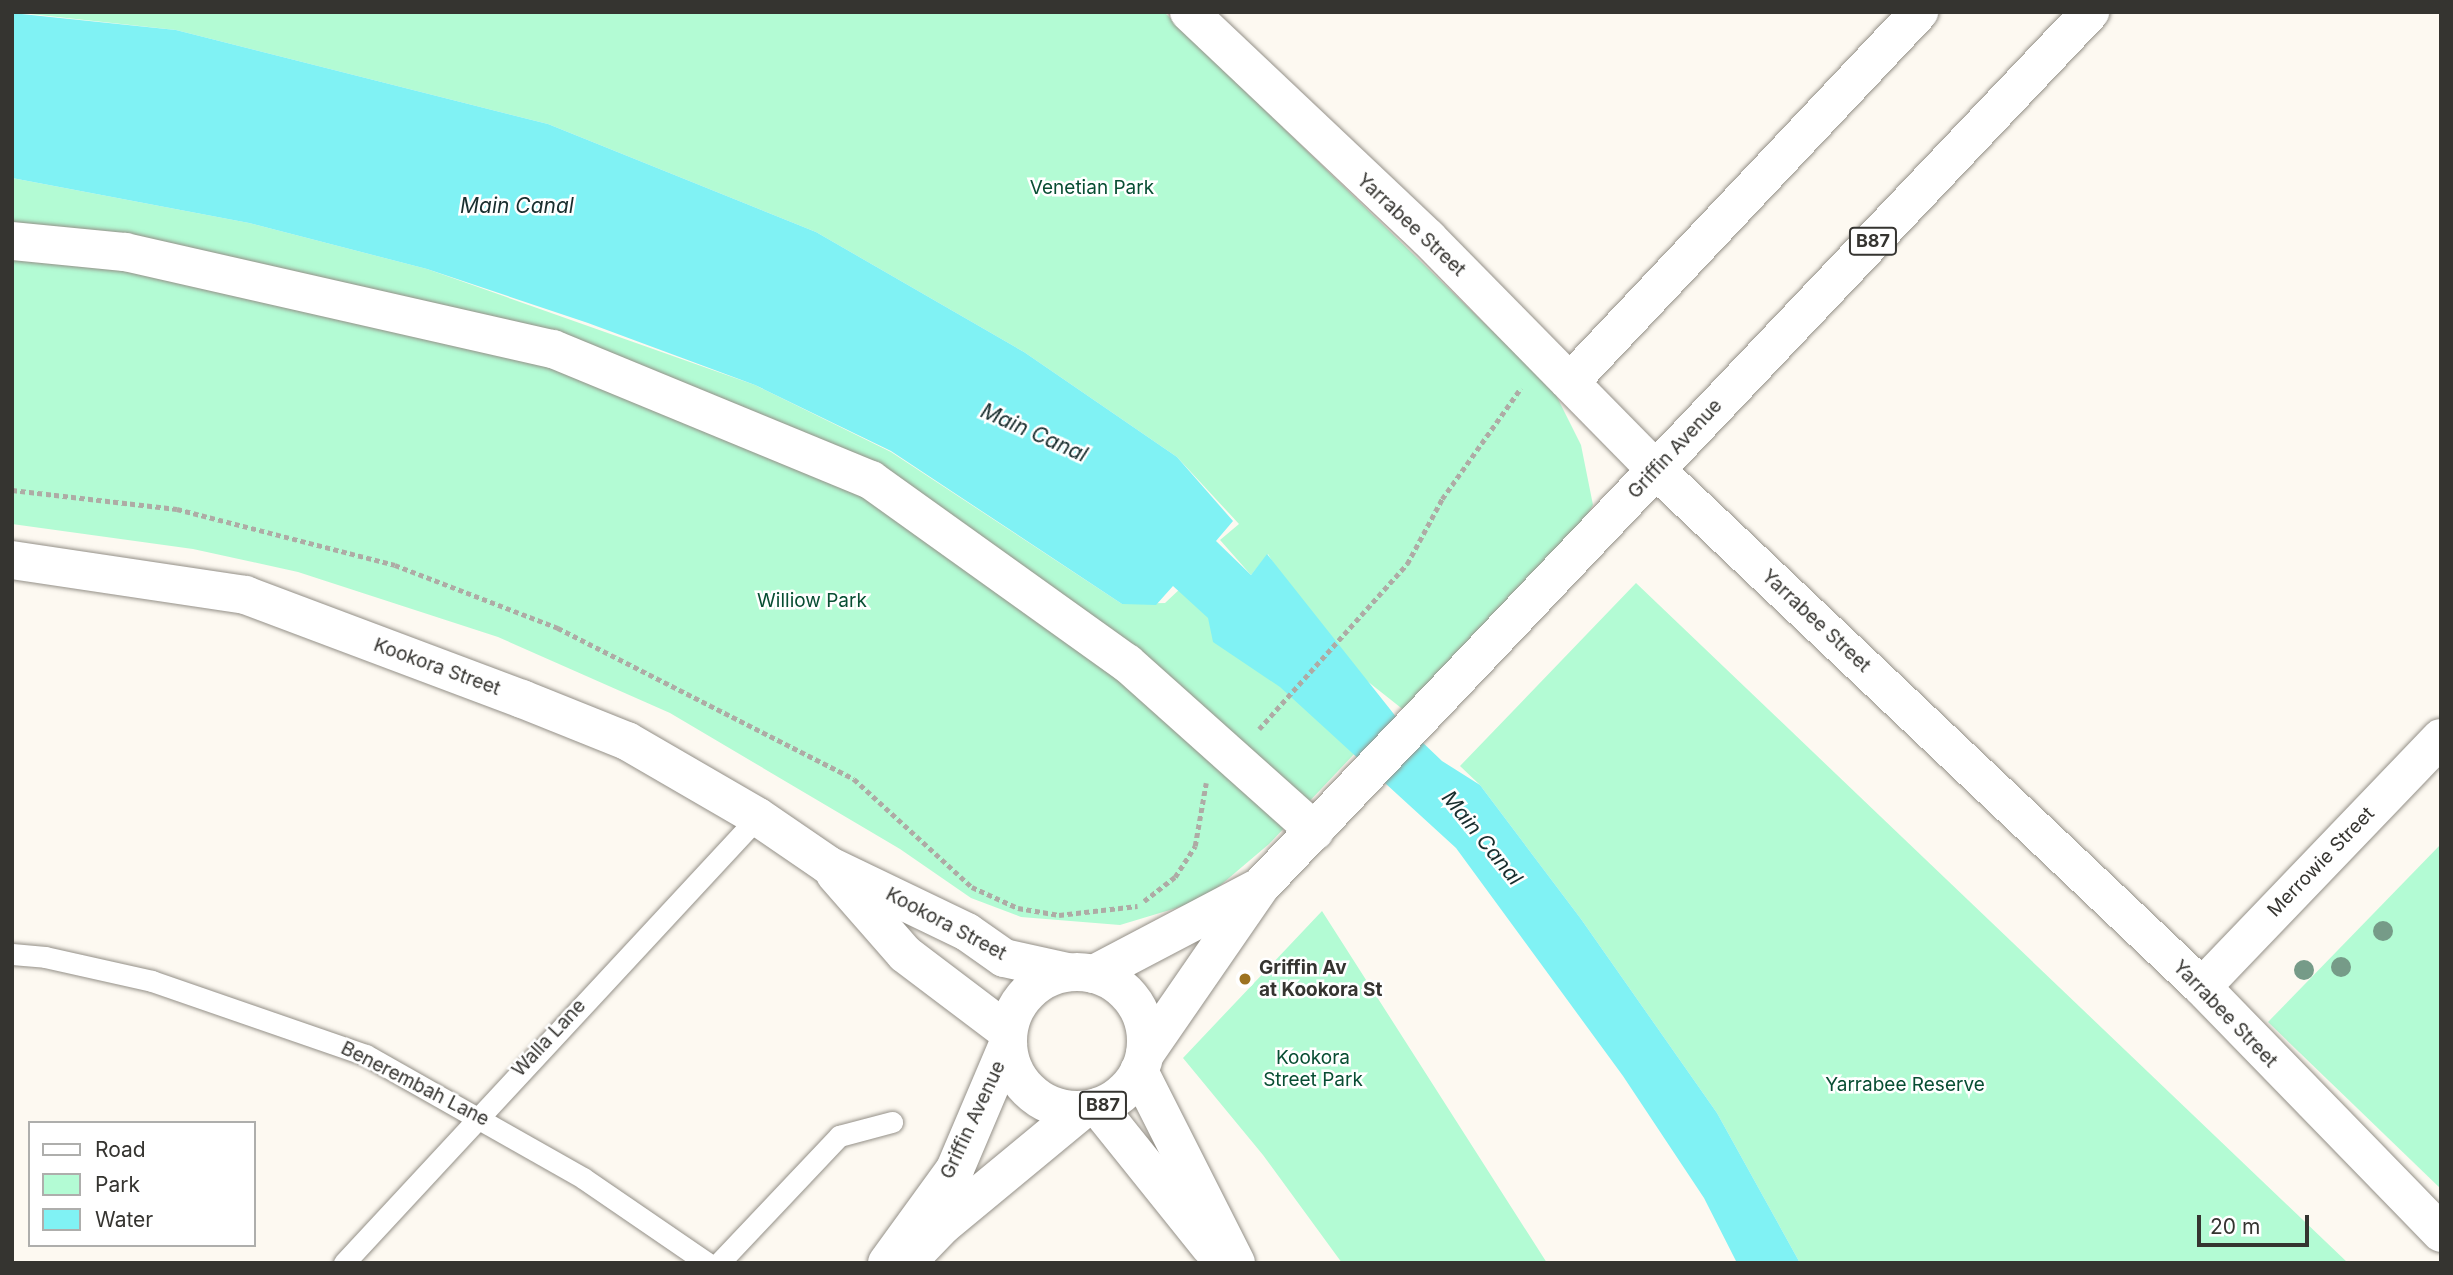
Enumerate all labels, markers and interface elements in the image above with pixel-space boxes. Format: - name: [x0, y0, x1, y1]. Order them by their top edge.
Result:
- street label: Yarrabee Street: [1352, 169, 1470, 281]
- park label: Venetian Park: [1030, 177, 1154, 199]
- water label: Main Canal: [460, 193, 574, 219]
- road number: B87: [1848, 227, 1898, 256]
- street label: Griffin Avenue: [1623, 395, 1727, 503]
- water label: Main Canal: [977, 398, 1091, 468]
- street label: Yarrabee Street: [1757, 565, 1875, 677]
- park label: Williow Park: [757, 590, 867, 612]
- street label: Kookora Street: [371, 634, 503, 700]
- water label: Main Canal: [1436, 786, 1528, 890]
- street label: Merrowie Street: [2263, 802, 2379, 922]
- street label: Kookora Street: [882, 883, 1010, 965]
- street label: Yarrabee Street: [2168, 956, 2282, 1072]
- place label: Griffin Av at Kookora St: [1259, 957, 1382, 1001]
- marker: Griffin Av at Kookora St: [1237, 971, 1253, 987]
- street label: Walla Lane: [507, 995, 591, 1081]
- street label: Benerembah Lane: [337, 1037, 493, 1131]
- park label: Kookora Street Park: [1263, 1047, 1363, 1091]
- street label: Griffin Avenue: [936, 1057, 1010, 1183]
- park label: Yarrabee Reserve: [1825, 1074, 1985, 1096]
- road number: B87: [1078, 1090, 1128, 1120]
- legend: [28, 1121, 256, 1247]
- text: Road: [95, 1137, 146, 1162]
- text: Park: [95, 1172, 140, 1197]
- scale bar: [2201, 1202, 2313, 1246]
- text: Water: [95, 1207, 153, 1232]
- text: 20 m: [2210, 1214, 2260, 1239]

